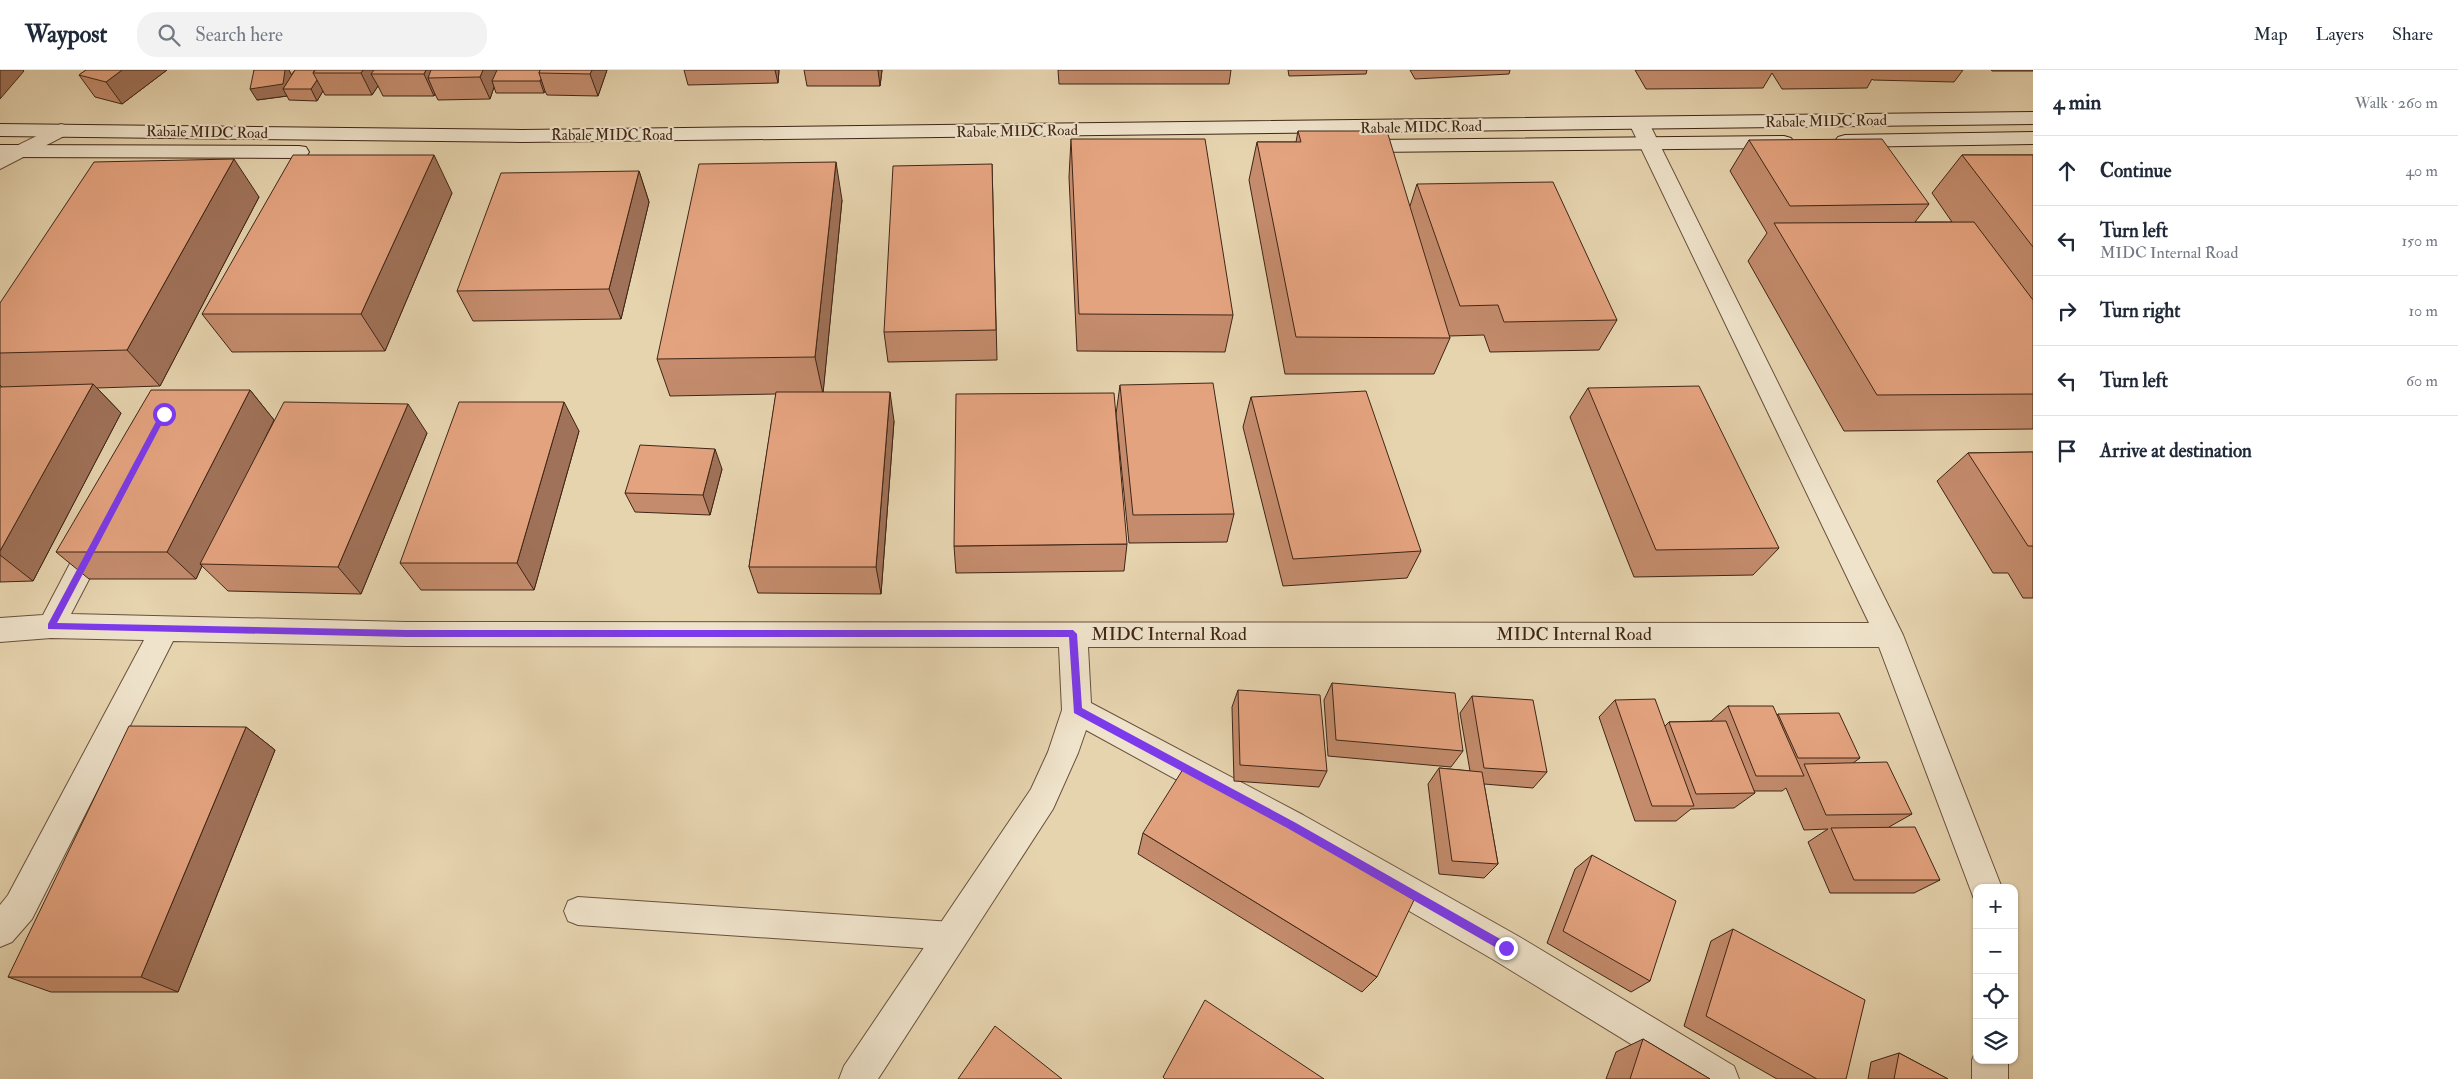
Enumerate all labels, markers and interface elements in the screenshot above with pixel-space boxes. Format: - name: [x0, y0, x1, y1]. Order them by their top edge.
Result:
- search box: [137, 12, 487, 57]
- text: Waypost: [25, 19, 107, 50]
- icon: search: [155, 21, 183, 49]
- text: Search here: [195, 23, 283, 47]
- text: Map: [2254, 23, 2288, 46]
- text: Layers: [2316, 23, 2364, 46]
- text: Share: [2392, 23, 2433, 46]
- text: 4 min: [2053, 89, 2101, 116]
- text: Walk · 260 m: [2355, 93, 2438, 113]
- street label: Rabale MIDC Road: [1765, 111, 1888, 132]
- street label: Rabale MIDC Road: [1360, 117, 1483, 138]
- street label: Rabale MIDC Road: [956, 121, 1079, 142]
- street label: Rabale MIDC Road: [146, 122, 269, 143]
- street label: Rabale MIDC Road: [551, 126, 674, 145]
- icon: ahead: [2053, 157, 2081, 185]
- text: Continue: [2100, 159, 2171, 183]
- text: 40 m: [2405, 161, 2438, 181]
- text: Turn left: [2100, 219, 2168, 243]
- icon: left: [2053, 227, 2081, 255]
- text: 150 m: [2401, 231, 2438, 251]
- text: MIDC Internal Road: [2100, 243, 2238, 263]
- icon: right: [2053, 297, 2081, 325]
- text: Turn right: [2100, 299, 2180, 323]
- text: 10 m: [2408, 301, 2438, 321]
- icon: left: [2053, 367, 2081, 395]
- text: Turn left: [2100, 369, 2168, 393]
- text: 60 m: [2406, 371, 2438, 391]
- route start: [153, 403, 176, 426]
- icon: arrive: [2053, 437, 2081, 465]
- text: Arrive at destination: [2100, 439, 2252, 463]
- street label: MIDC Internal Road: [1091, 623, 1247, 646]
- street label: MIDC Internal Road: [1496, 623, 1652, 646]
- map controls: [1973, 884, 2018, 1064]
- button: +: [1973, 884, 2018, 929]
- button: −: [1973, 929, 2018, 974]
- route end: [1495, 937, 1518, 960]
- button: locate: [1973, 974, 2018, 1019]
- button: layers: [1973, 1019, 2018, 1064]

